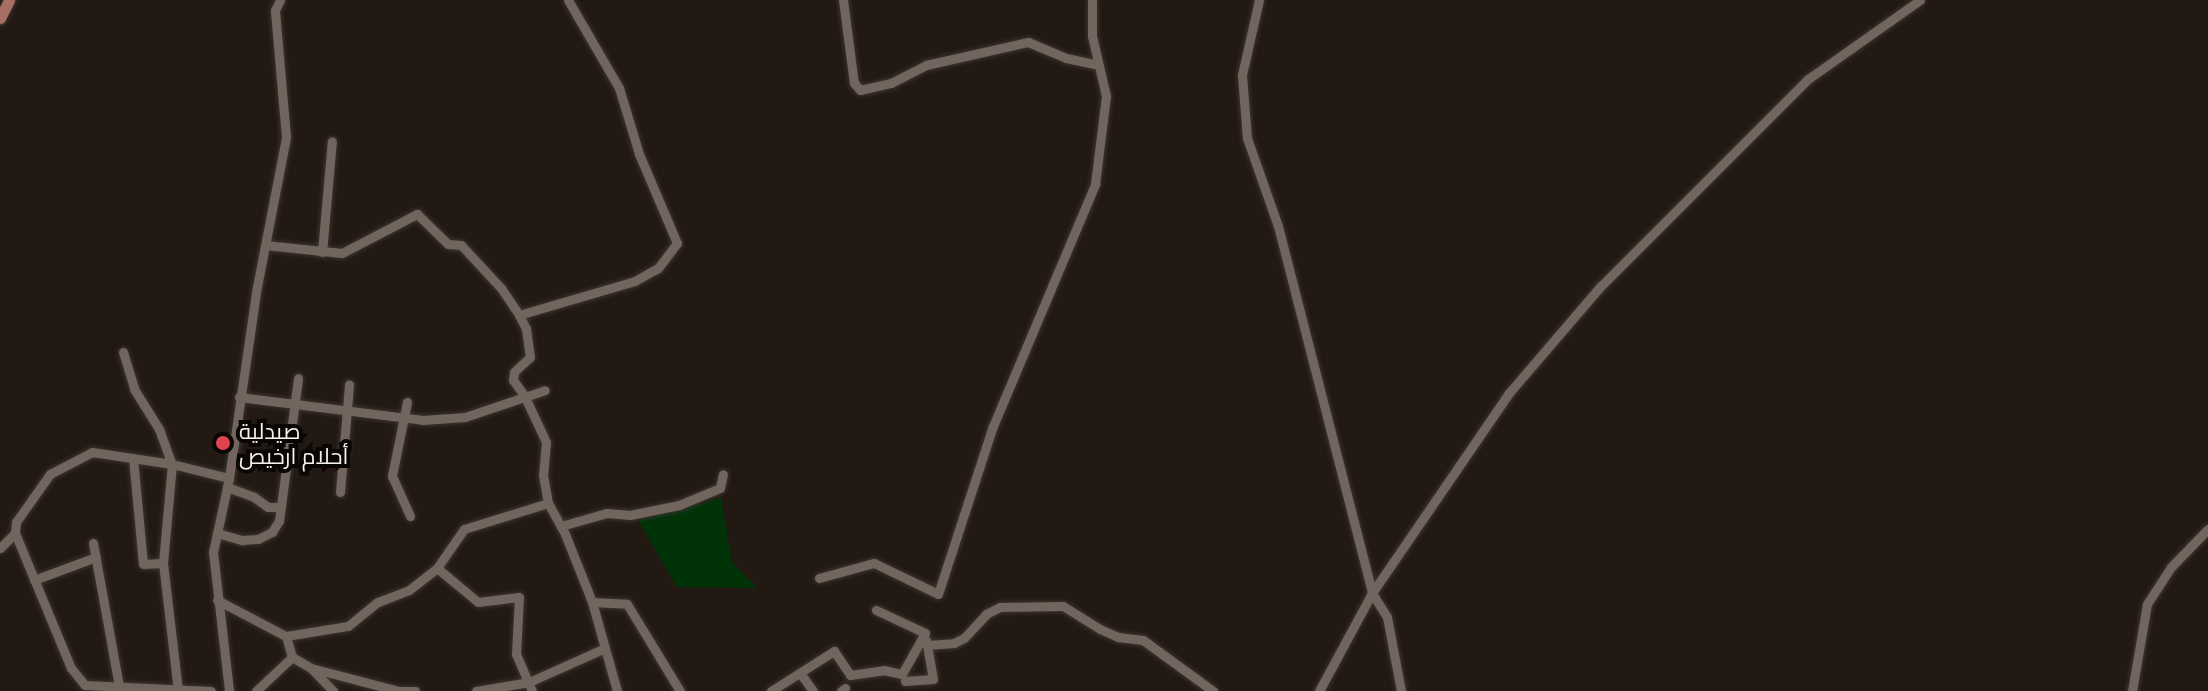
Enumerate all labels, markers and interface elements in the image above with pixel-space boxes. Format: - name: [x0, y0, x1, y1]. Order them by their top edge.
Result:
- place label: صيدلية أحلام ارخيص: [239, 417, 348, 468]
- marker: صيدلية أحلام ارخيص: [214, 434, 232, 452]

